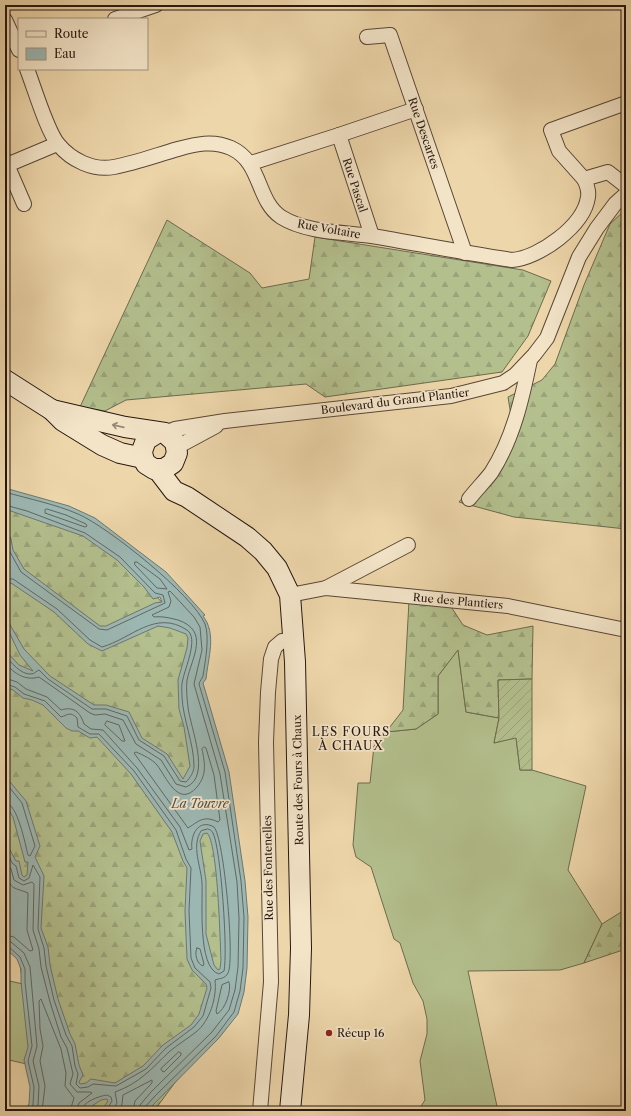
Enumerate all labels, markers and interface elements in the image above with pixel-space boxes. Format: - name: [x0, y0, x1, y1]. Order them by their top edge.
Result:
- legend: [18, 18, 148, 70]
- text: Route: [54, 26, 89, 41]
- text: Eau: [54, 46, 77, 61]
- street label: Rue Descartes: [405, 95, 443, 171]
- street label: Rue Pascal: [340, 156, 371, 215]
- street label: Rue Voltaire: [296, 217, 362, 241]
- street label: Boulevard du Grand Plantier: [320, 385, 470, 417]
- one-way arrow: [112, 421, 125, 429]
- street label: Rue des Plantiers: [412, 590, 504, 612]
- street label: Route des Fours à Chaux: [290, 714, 306, 845]
- district label: LES FOURS À CHAUX: [312, 724, 390, 753]
- water label: La Touvre: [171, 796, 230, 811]
- street label: Rue des Fontenelles: [260, 815, 276, 921]
- place label: Récup 16: [337, 1026, 385, 1040]
- marker: Récup 16: [324, 1028, 334, 1038]

